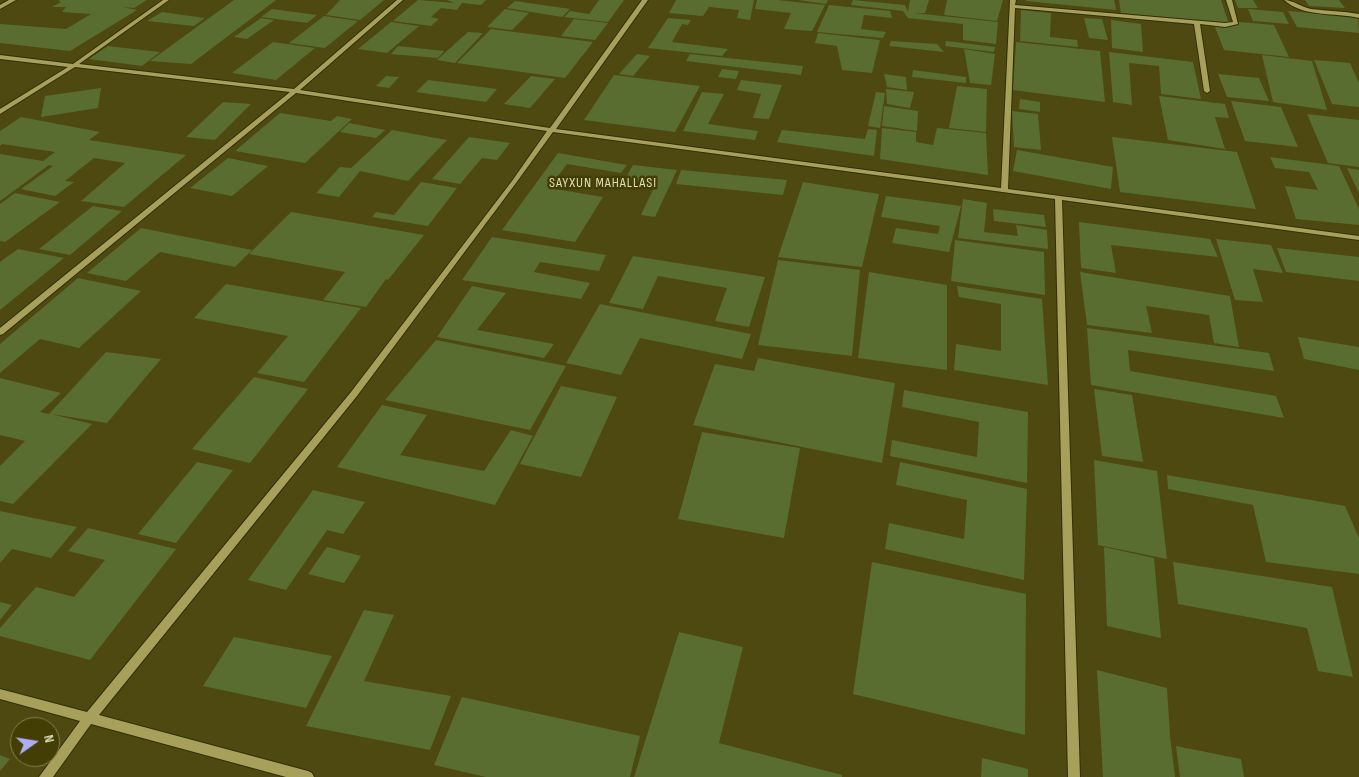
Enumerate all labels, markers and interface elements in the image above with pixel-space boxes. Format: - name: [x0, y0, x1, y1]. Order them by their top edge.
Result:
- district label: SAYXUN MAHALLASI: [547, 175, 659, 191]
- north arrow: [10, 717, 60, 767]
- text: N: [40, 733, 58, 744]

